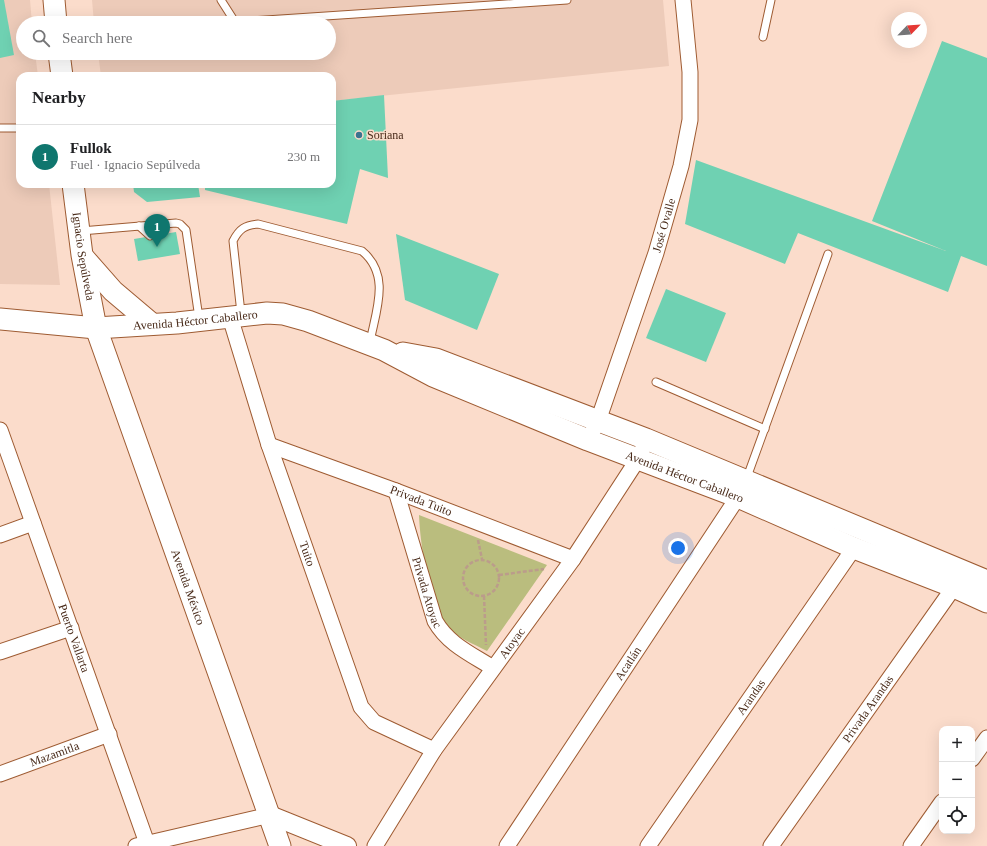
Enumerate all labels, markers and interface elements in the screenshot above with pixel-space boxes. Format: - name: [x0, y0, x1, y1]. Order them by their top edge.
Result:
- north arrow: [891, 12, 927, 48]
- search box: [16, 16, 336, 60]
- icon: search: [30, 27, 52, 49]
- text: Search here: [62, 30, 132, 46]
- text: Nearby: [32, 88, 86, 107]
- place label: Soriana: [367, 128, 404, 142]
- marker: Soriana: [354, 130, 364, 140]
- text: Fullok: [70, 140, 112, 156]
- text: 1: [42, 149, 48, 164]
- text: 230 m: [287, 149, 320, 164]
- text: Fuel · Ignacio Sepúlveda: [70, 157, 200, 172]
- street label: José Ovalle: [650, 197, 678, 254]
- street label: Ignacio Sepúlveda: [70, 211, 98, 302]
- pin: 1: [144, 214, 170, 247]
- street label: Avenida Héctor Caballero: [133, 307, 258, 333]
- street label: Avenida Héctor Caballero: [624, 448, 746, 506]
- street label: Privada Tuito: [388, 483, 454, 519]
- your location: [668, 538, 688, 558]
- street label: Tuito: [296, 539, 318, 568]
- street label: Avenida México: [168, 547, 208, 627]
- street label: Privada Atoyac: [409, 555, 445, 631]
- street label: Puerto Vallarta: [55, 602, 93, 675]
- street label: Atoyac: [496, 625, 528, 661]
- street label: Acatlán: [612, 644, 644, 683]
- street label: Privada Arandas: [839, 672, 897, 745]
- street label: Arandas: [734, 676, 768, 718]
- map controls: [939, 726, 975, 834]
- button: +: [939, 726, 975, 762]
- street label: Mazamitla: [28, 738, 82, 769]
- button: −: [939, 762, 975, 798]
- button: locate: [939, 798, 975, 834]

